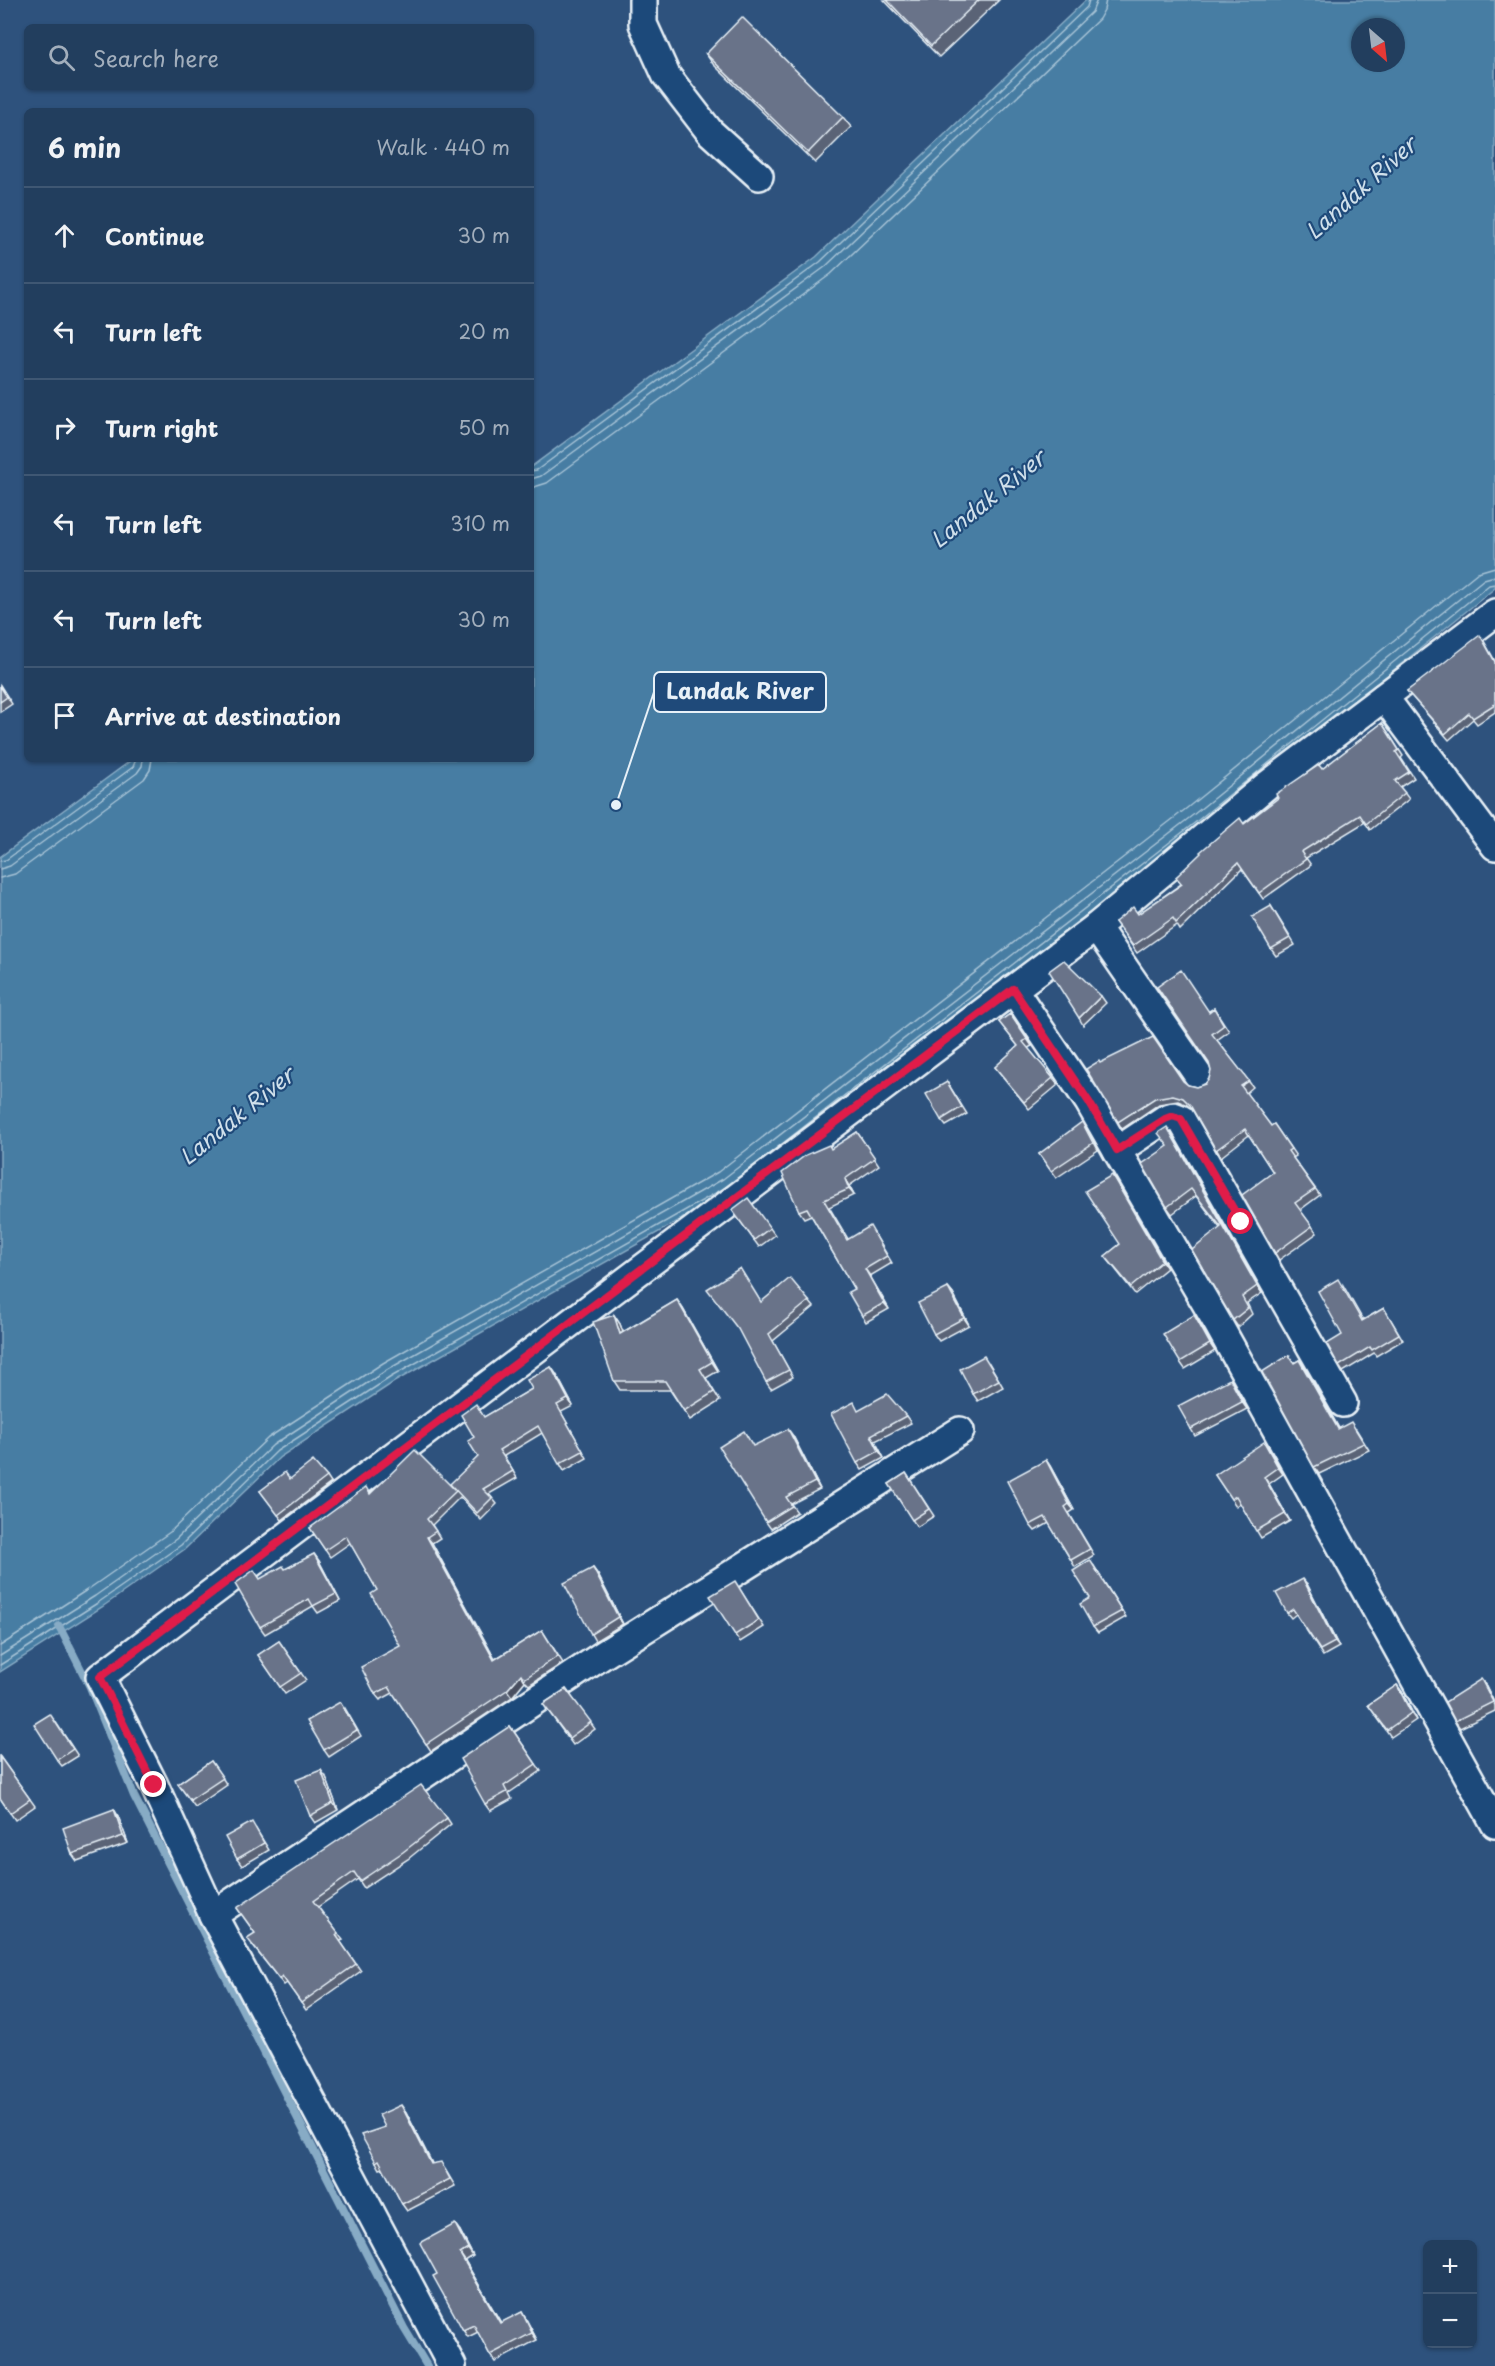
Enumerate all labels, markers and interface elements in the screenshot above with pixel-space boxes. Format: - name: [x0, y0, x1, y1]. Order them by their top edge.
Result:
- north arrow: [1351, 18, 1405, 72]
- search box: [24, 24, 534, 90]
- icon: search: [45, 41, 78, 74]
- text: Search here: [93, 41, 219, 74]
- water label: Landak River: [1297, 126, 1425, 246]
- text: 6 min: [48, 128, 121, 167]
- text: Walk · 440 m: [377, 132, 510, 162]
- icon: ahead: [48, 219, 81, 252]
- text: Continue: [105, 219, 204, 252]
- text: 30 m: [457, 220, 510, 250]
- icon: left: [48, 315, 81, 348]
- text: Turn left: [105, 315, 202, 348]
- text: 20 m: [458, 316, 510, 346]
- icon: right: [48, 411, 81, 444]
- text: Turn right: [105, 411, 218, 444]
- text: 50 m: [458, 412, 510, 442]
- water label: Landak River: [922, 439, 1054, 555]
- icon: left: [48, 507, 81, 540]
- text: Turn left: [105, 507, 202, 540]
- text: 310 m: [450, 508, 510, 538]
- icon: left: [48, 603, 81, 636]
- text: Turn left: [105, 603, 202, 636]
- text: 30 m: [457, 604, 510, 634]
- callout: Landak River: [654, 672, 826, 712]
- text: Landak River: [666, 673, 814, 706]
- icon: arrive: [48, 699, 81, 732]
- text: Arrive at destination: [105, 699, 341, 732]
- water label: Landak River: [171, 1056, 303, 1172]
- route start: [1227, 1208, 1253, 1234]
- route end: [140, 1771, 166, 1797]
- map controls: [1423, 2240, 1477, 2348]
- button: +: [1423, 2240, 1477, 2294]
- button: −: [1423, 2294, 1477, 2348]

